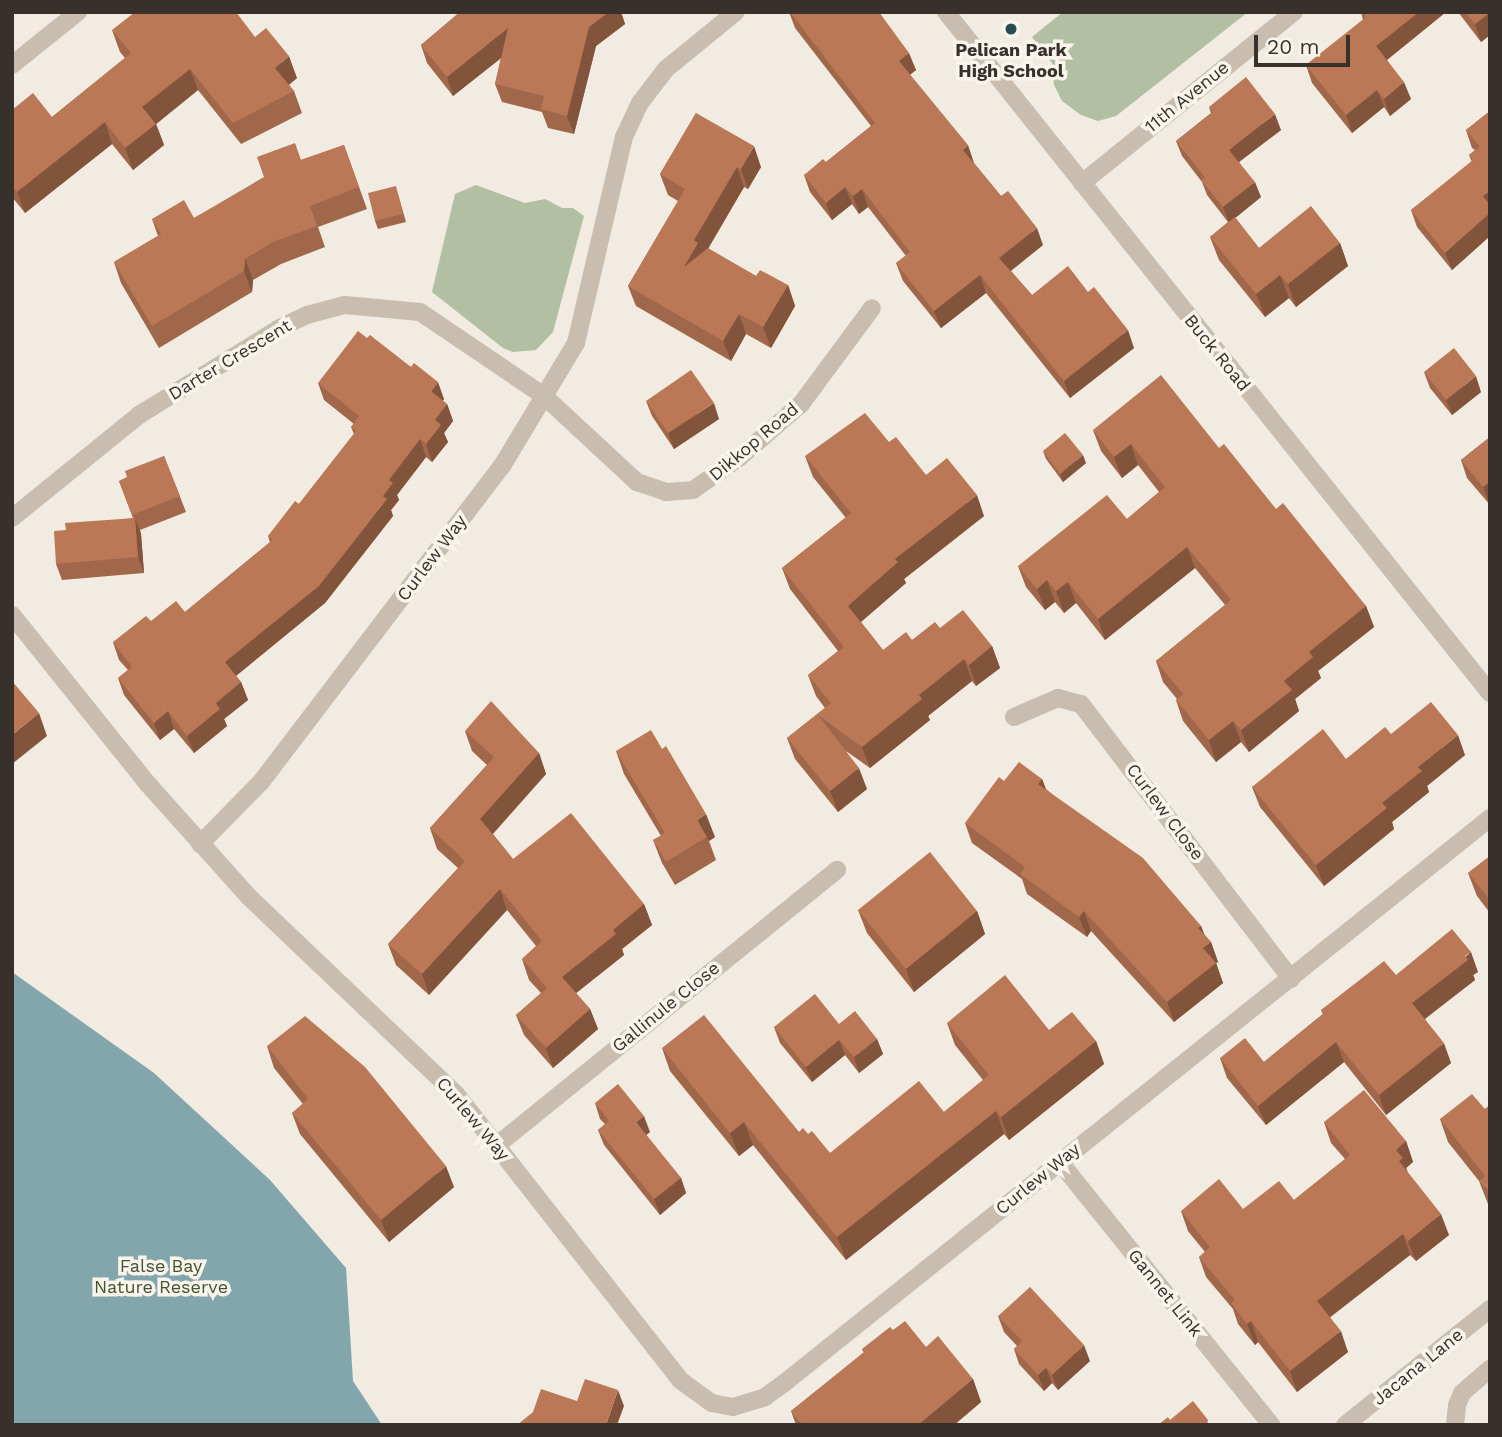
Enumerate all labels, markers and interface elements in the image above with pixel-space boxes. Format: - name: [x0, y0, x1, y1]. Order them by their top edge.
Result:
- marker: Pelican Park High School: [1003, 21, 1019, 37]
- scale bar: [1257, 21, 1353, 65]
- text: 20 m: [1267, 34, 1319, 59]
- place label: Pelican Park High School: [955, 40, 1067, 82]
- street label: 11th Avenue: [1140, 56, 1234, 138]
- street label: Buck Road: [1179, 310, 1255, 396]
- street label: Darter Crescent: [165, 315, 295, 405]
- street label: Dikkop Road: [705, 398, 803, 486]
- street label: Curlew Way: [392, 510, 472, 606]
- street label: Curlew Close: [1121, 759, 1209, 865]
- street label: Gallinule Close: [608, 957, 724, 1057]
- street label: Curlew Way: [432, 1073, 514, 1165]
- street label: Curlew Way: [991, 1138, 1085, 1220]
- street label: Gannet Link: [1123, 1245, 1207, 1341]
- park label: False Bay Nature Reserve: [94, 1256, 228, 1298]
- street label: Jacana Lane: [1368, 1324, 1468, 1410]

